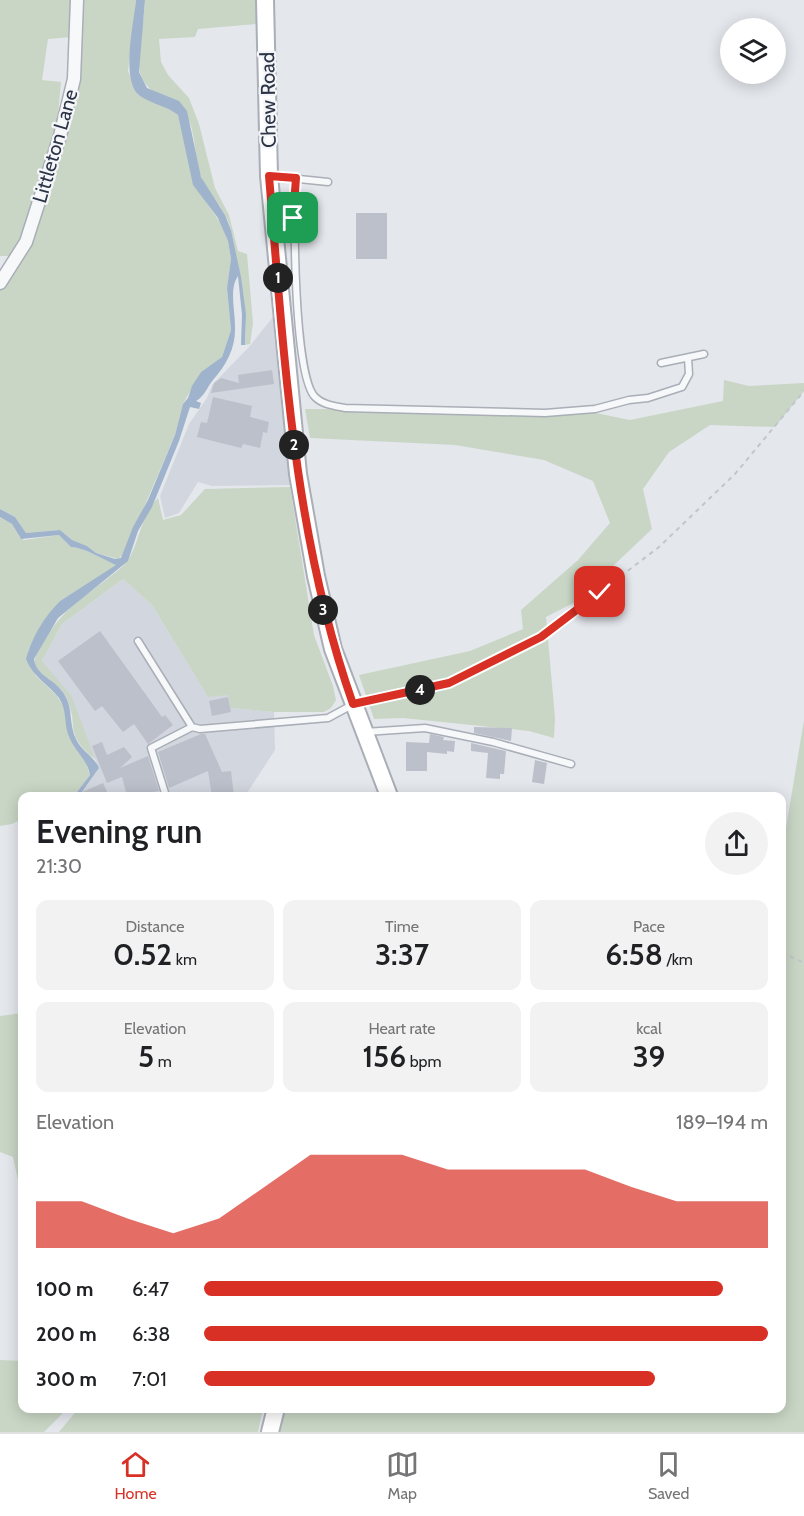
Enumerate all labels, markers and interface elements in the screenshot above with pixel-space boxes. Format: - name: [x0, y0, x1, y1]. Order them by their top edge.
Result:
- map controls: [720, 18, 786, 84]
- button: layers: [720, 18, 786, 84]
- street label: Chew Road: [255, 52, 281, 148]
- street label: Littleton Lane: [27, 86, 83, 206]
- pin: [267, 192, 318, 243]
- icon: arrive: [276, 201, 309, 234]
- pin: 1: [263, 263, 293, 293]
- text: 1: [275, 268, 281, 287]
- pin: 2: [279, 430, 309, 460]
- text: 2: [290, 435, 298, 454]
- pin: [574, 566, 625, 617]
- icon: check: [583, 575, 616, 608]
- pin: 3: [308, 595, 338, 625]
- text: 3: [319, 600, 327, 619]
- pin: 4: [405, 675, 435, 705]
- text: 4: [415, 680, 425, 699]
- text: Evening run: [36, 811, 202, 851]
- button: share: [705, 812, 768, 875]
- text: 21:30: [36, 854, 82, 878]
- text: Distance: [126, 917, 184, 936]
- text: Time: [385, 917, 419, 936]
- text: Pace: [633, 917, 665, 936]
- text: 0.52: [113, 936, 172, 973]
- text: 3:37: [375, 936, 429, 973]
- text: 6:58: [605, 936, 663, 973]
- text: km: [172, 950, 197, 969]
- text: /km: [663, 950, 693, 969]
- text: Elevation: [124, 1019, 186, 1038]
- text: Heart rate: [369, 1019, 435, 1038]
- text: kcal: [636, 1019, 662, 1038]
- text: 5: [138, 1038, 154, 1075]
- text: 156: [362, 1038, 406, 1075]
- text: 39: [632, 1038, 666, 1075]
- text: m: [154, 1052, 172, 1071]
- text: bpm: [406, 1052, 442, 1071]
- text: Elevation: [36, 1110, 114, 1134]
- text: 189–194 m: [676, 1110, 768, 1134]
- text: 100 m: [36, 1277, 94, 1301]
- text: 6:47: [132, 1277, 169, 1301]
- text: 200 m: [36, 1322, 97, 1346]
- text: 6:38: [132, 1322, 170, 1346]
- text: 300 m: [36, 1367, 97, 1391]
- text: 7:01: [132, 1367, 167, 1391]
- tab: Home: [115, 1448, 157, 1503]
- tab: Map: [386, 1448, 419, 1503]
- tab: Saved: [648, 1448, 689, 1503]

